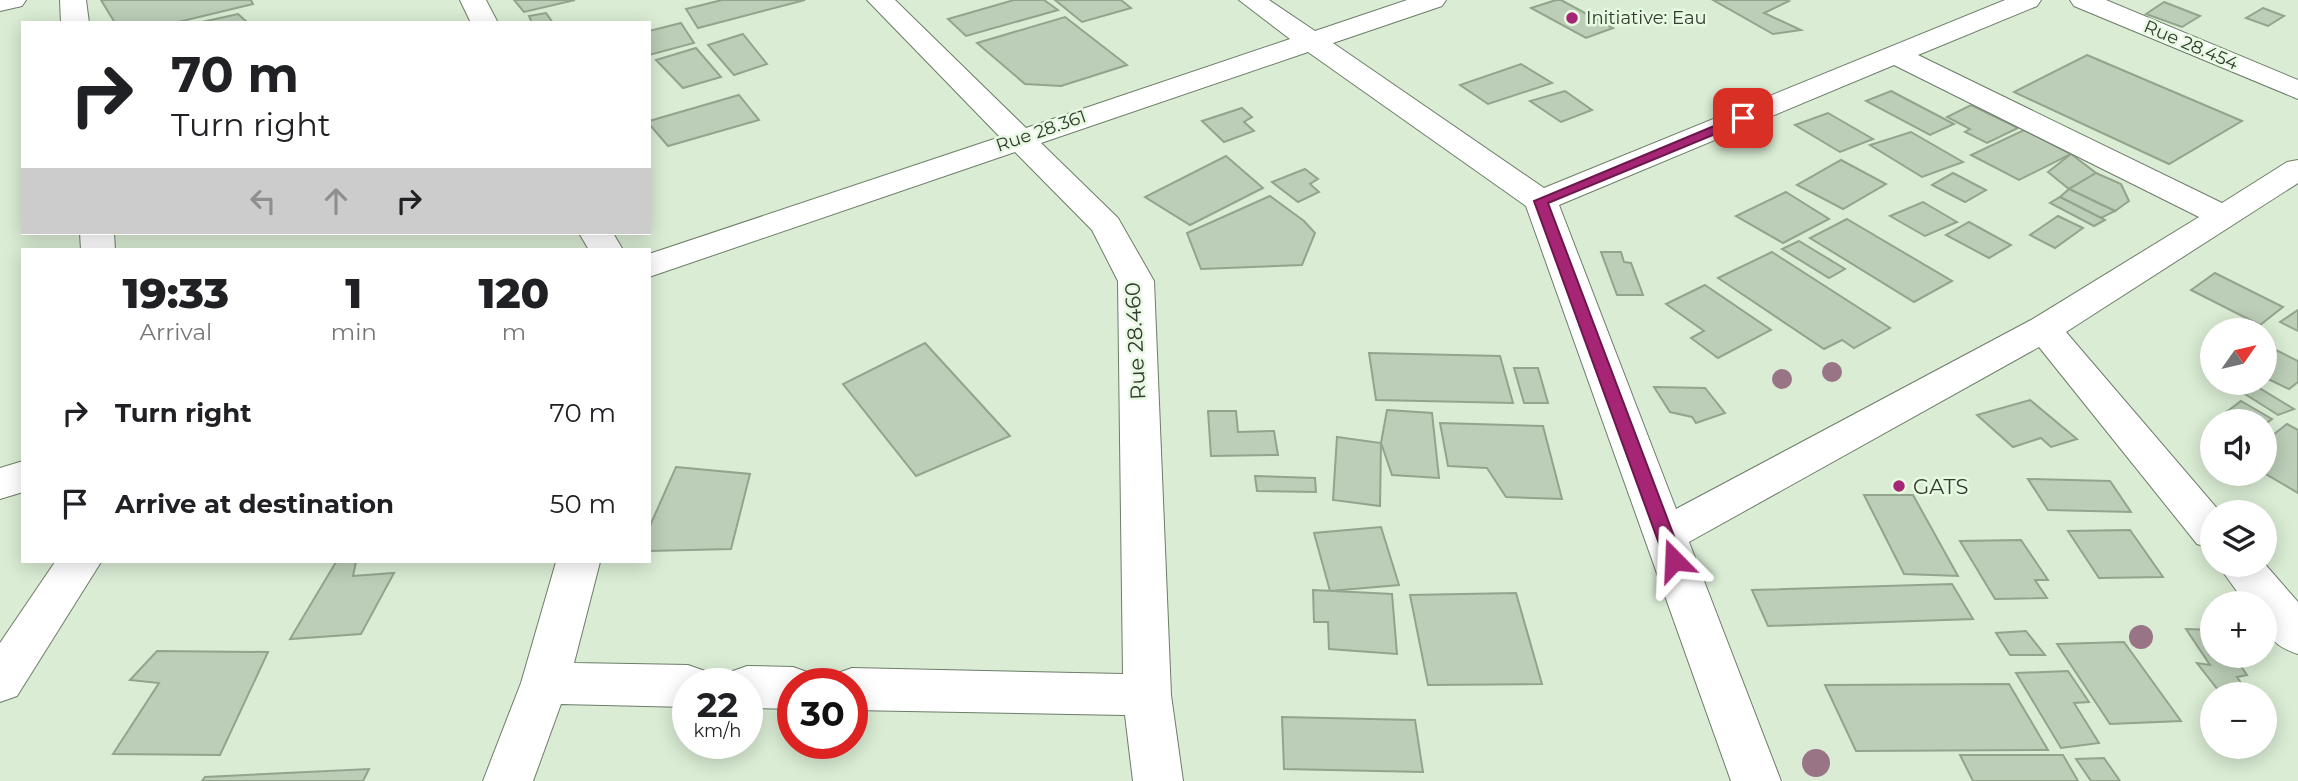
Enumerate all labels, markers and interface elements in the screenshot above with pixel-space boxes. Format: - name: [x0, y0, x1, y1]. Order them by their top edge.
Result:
- place label: Initiative: Eau: [1586, 7, 1707, 29]
- marker: Initiative: Eau: [1564, 10, 1580, 26]
- street label: Rue 28.454: [2141, 15, 2241, 75]
- text: 70 m: [171, 45, 299, 104]
- icon: right: [56, 49, 147, 140]
- pin: [1713, 88, 1773, 148]
- icon: arrive: [1724, 99, 1762, 137]
- text: Turn right: [171, 105, 331, 144]
- street label: Rue 28.361: [993, 105, 1089, 157]
- icon: left: [244, 182, 282, 220]
- icon: ahead: [317, 182, 355, 220]
- icon: right: [390, 182, 428, 220]
- text: 19:33: [123, 267, 229, 319]
- text: 1: [345, 267, 362, 319]
- text: 120: [478, 267, 549, 319]
- street label: Rue 28.460: [1119, 282, 1151, 400]
- text: Arrival: [140, 318, 212, 346]
- text: min: [331, 318, 377, 346]
- text: m: [502, 318, 526, 346]
- north arrow: [2200, 318, 2277, 396]
- map controls: [2200, 318, 2277, 759]
- icon: right: [56, 394, 94, 432]
- text: Turn right: [115, 397, 251, 429]
- text: 70 m: [550, 397, 616, 429]
- button: sound: [2200, 409, 2277, 486]
- place label: GATS: [1913, 474, 1968, 499]
- marker: GATS: [1891, 478, 1907, 494]
- icon: arrive: [56, 485, 94, 523]
- text: Arrive at destination: [115, 488, 394, 520]
- text: 50 m: [550, 488, 616, 520]
- button: layers: [2200, 500, 2277, 577]
- position arrow: [1637, 523, 1711, 597]
- button: +: [2200, 591, 2277, 668]
- speed limit sign: 30: [777, 668, 868, 759]
- button: −: [2200, 682, 2277, 759]
- text: 22: [697, 683, 738, 726]
- text: km/h: [693, 720, 742, 742]

